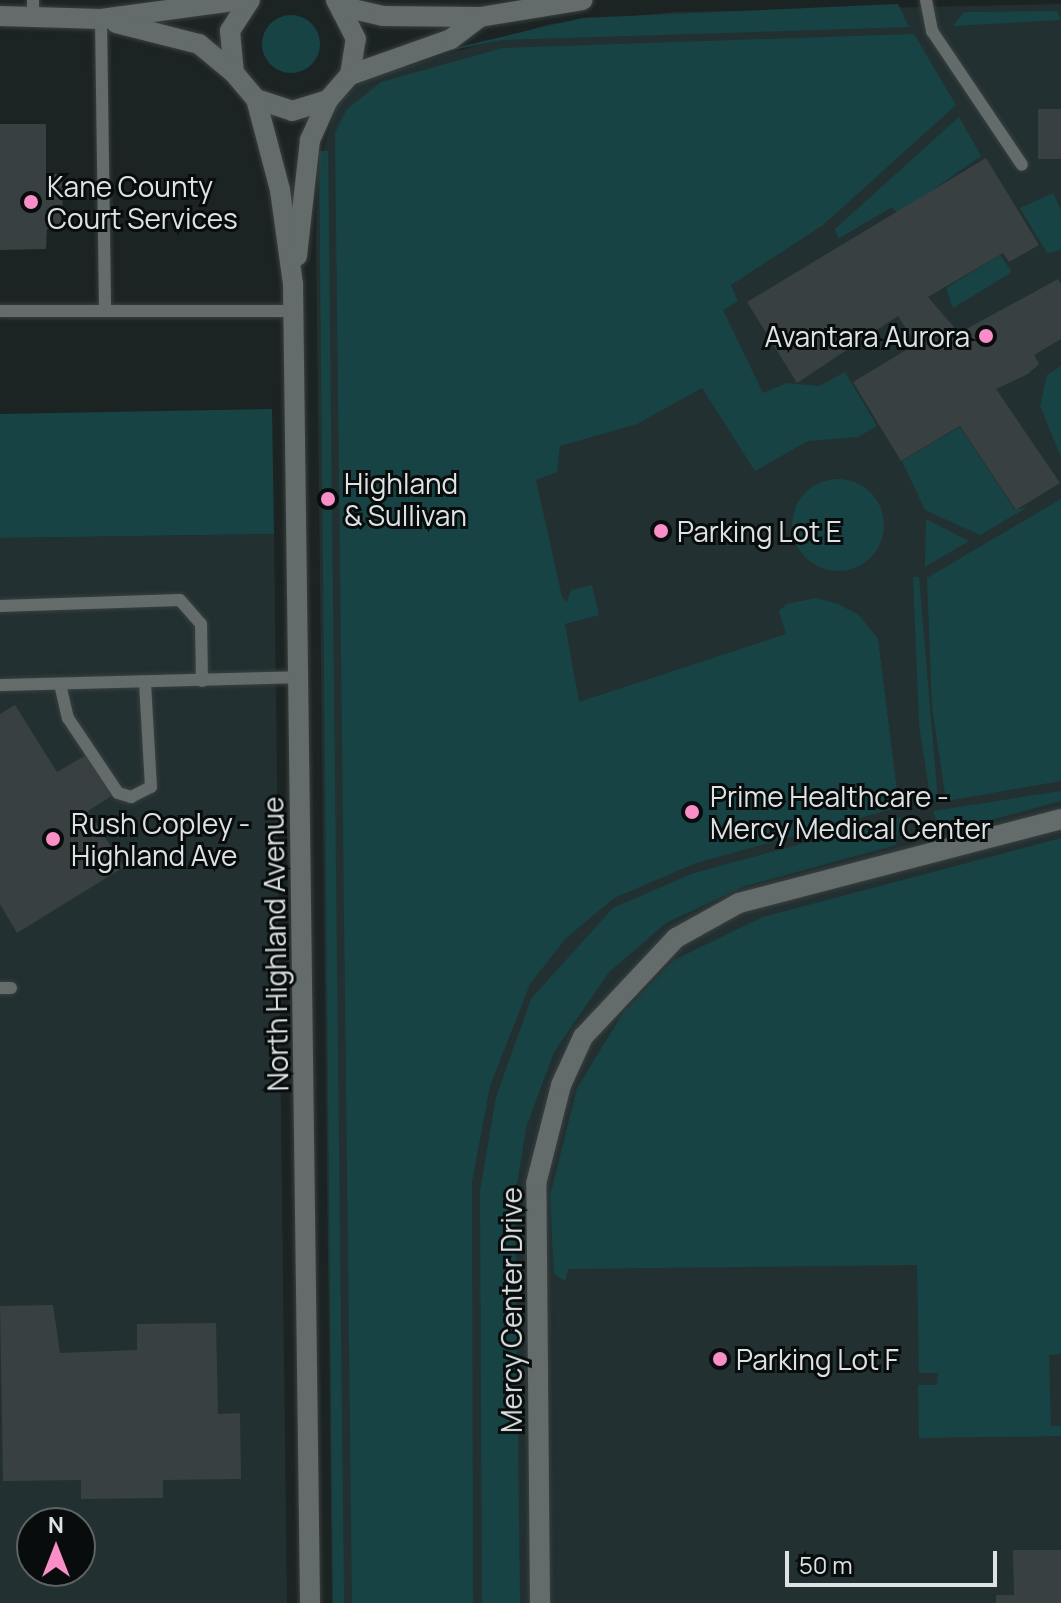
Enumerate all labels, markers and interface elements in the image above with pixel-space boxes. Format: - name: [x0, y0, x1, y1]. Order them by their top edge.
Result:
- place label: Kane County Court Services: [47, 169, 238, 235]
- marker: Kane County Court Services: [22, 193, 40, 211]
- place label: Avantara Aurora: [765, 319, 970, 353]
- marker: Avantara Aurora: [977, 327, 995, 345]
- place label: Highland & Sullivan: [344, 466, 467, 532]
- marker: Highland & Sullivan: [319, 490, 337, 508]
- place label: Parking Lot E: [677, 514, 842, 548]
- marker: Parking Lot E: [652, 522, 670, 540]
- place label: Prime Healthcare - Mercy Medical Center: [710, 779, 991, 845]
- street label: North Highland Avenue: [256, 796, 294, 1092]
- marker: Prime Healthcare - Mercy Medical Center: [681, 801, 703, 823]
- place label: Rush Copley - Highland Ave: [71, 806, 250, 872]
- marker: Rush Copley - Highland Ave: [42, 828, 64, 850]
- street label: Mercy Center Drive: [494, 1187, 528, 1433]
- place label: Parking Lot F: [736, 1342, 899, 1376]
- marker: Parking Lot F: [711, 1350, 729, 1368]
- north arrow: [16, 1507, 96, 1587]
- text: N: [48, 1510, 64, 1540]
- scale bar: [789, 1535, 1001, 1585]
- text: 50 m: [799, 1548, 853, 1581]

